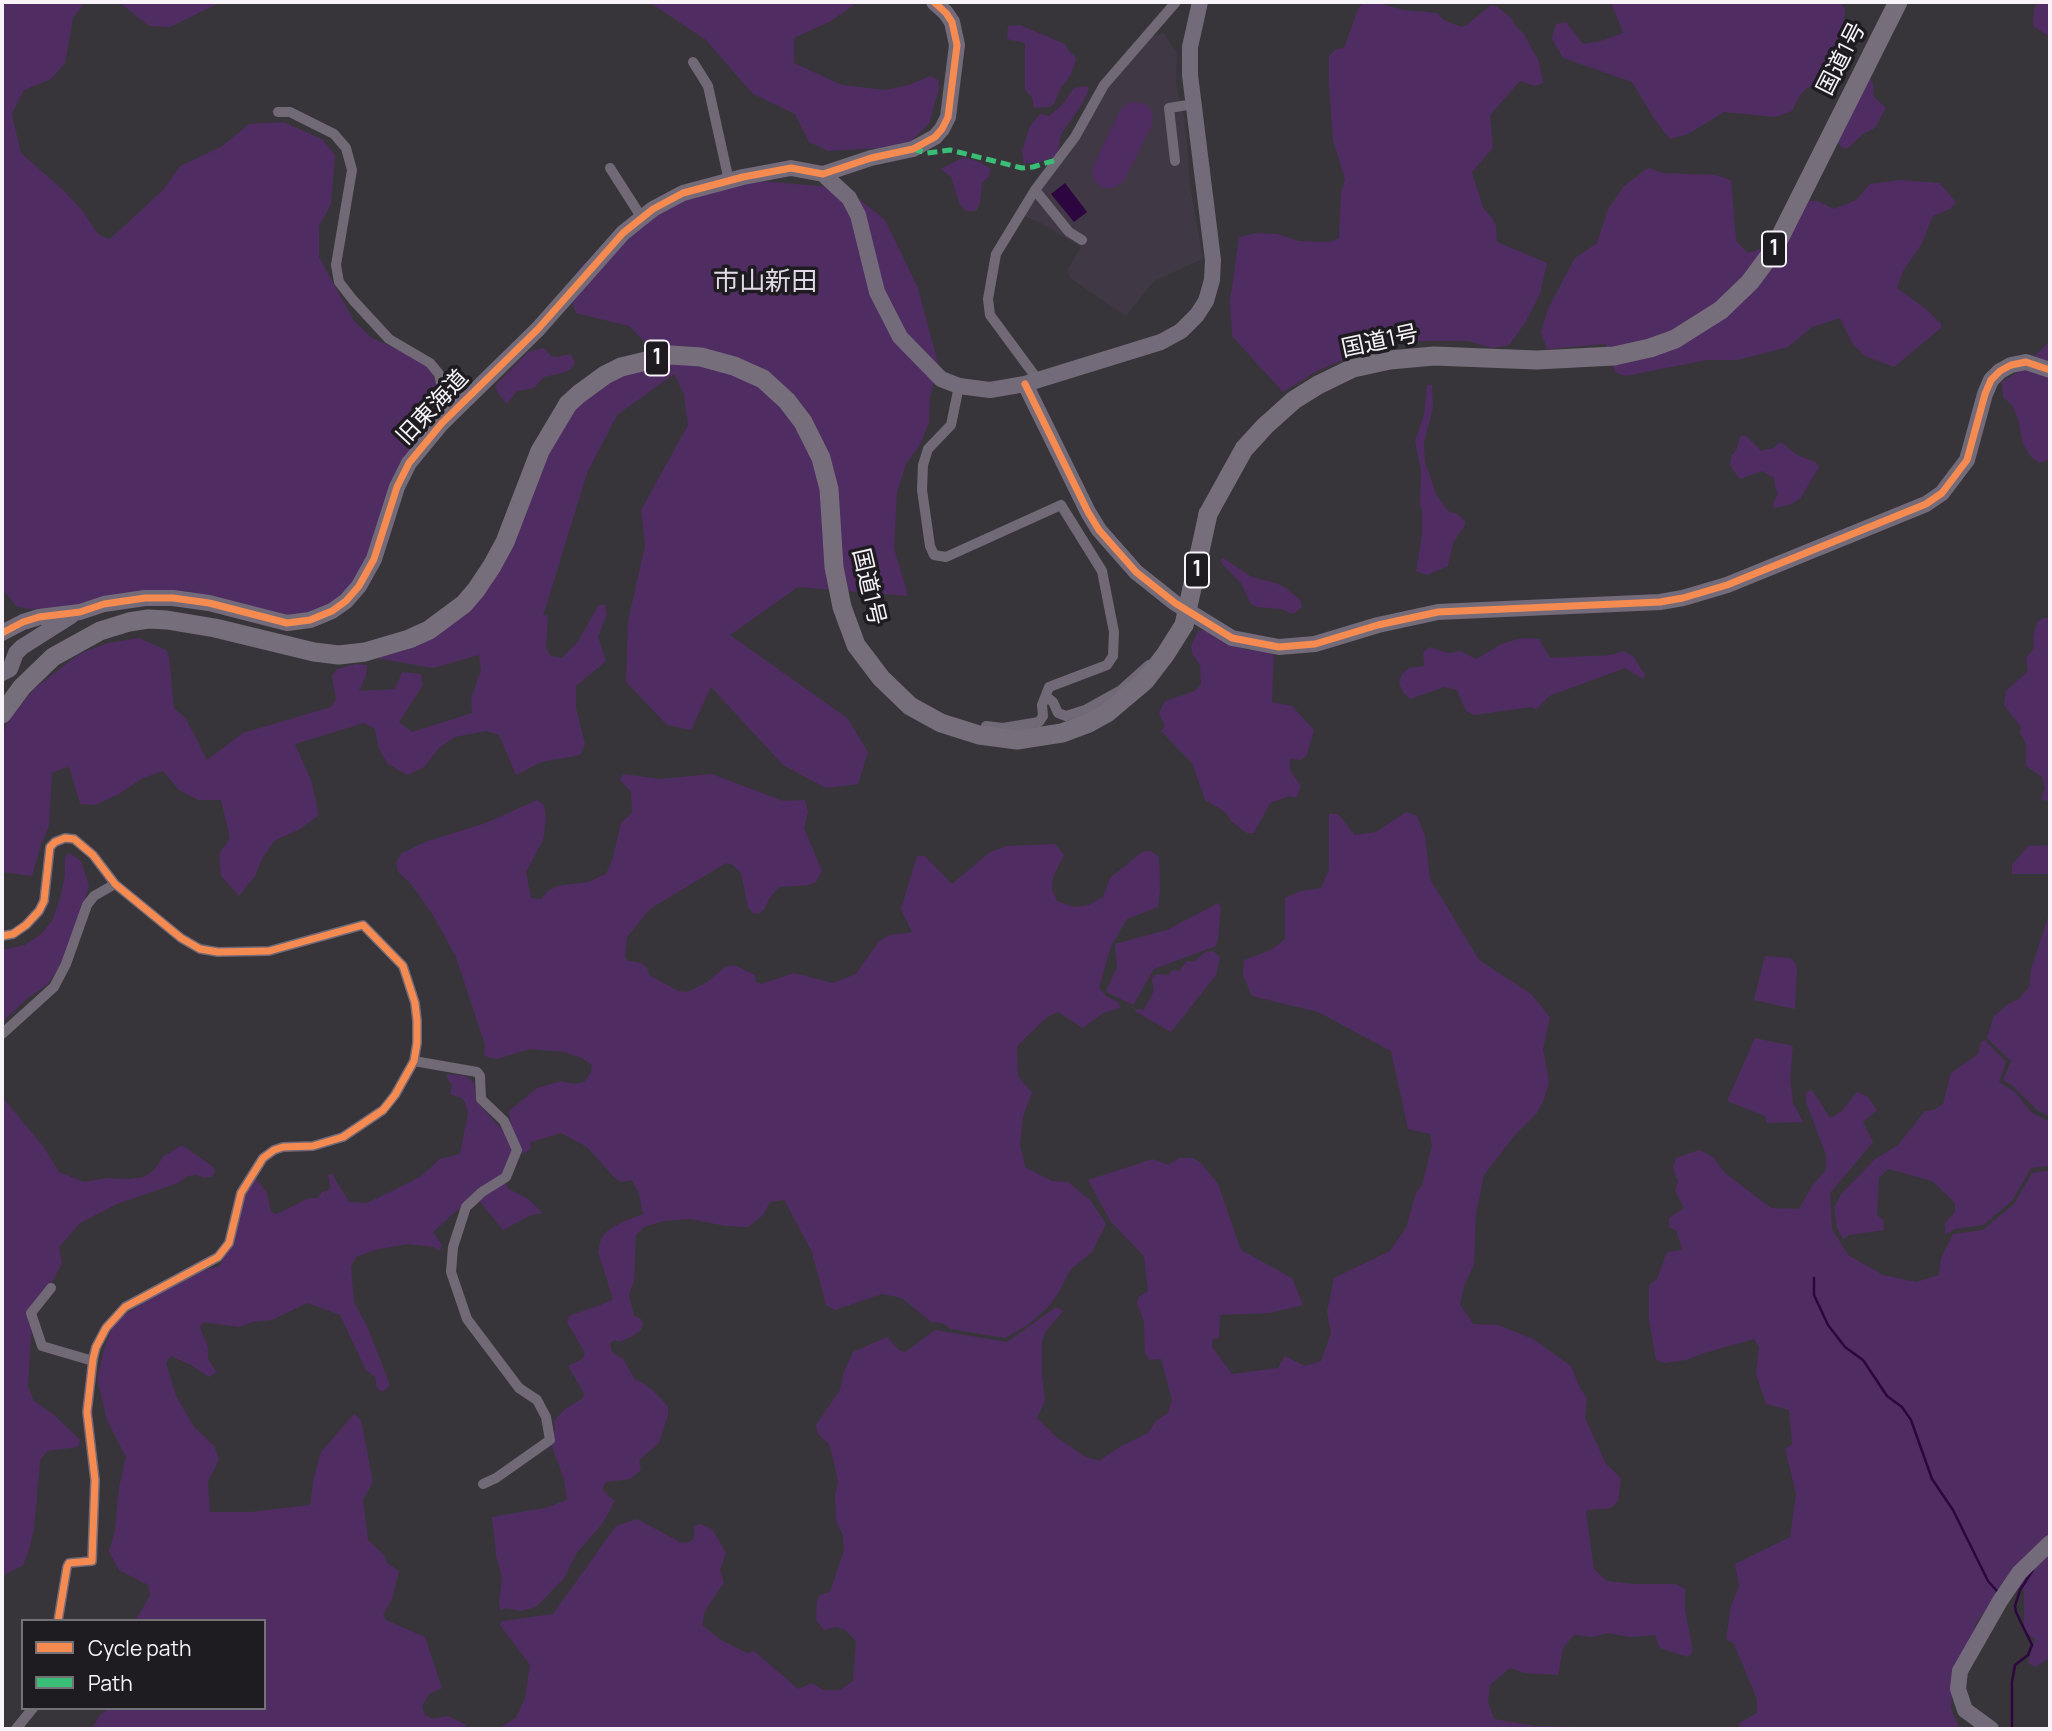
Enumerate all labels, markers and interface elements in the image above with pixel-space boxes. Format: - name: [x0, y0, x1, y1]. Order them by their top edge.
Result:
- street label: 国道1号: [1812, 18, 1872, 100]
- road number: 1: [1762, 232, 1786, 266]
- district label: 市山新田: [713, 267, 817, 299]
- street label: 国道1号: [1339, 320, 1421, 364]
- road number: 1: [645, 340, 669, 376]
- street label: 旧東海道: [392, 365, 474, 451]
- street label: 国道1号: [846, 546, 890, 628]
- road number: 1: [1185, 552, 1209, 588]
- legend: [21, 1619, 266, 1710]
- text: Cycle path: [88, 1634, 191, 1662]
- text: Path: [88, 1669, 133, 1697]

